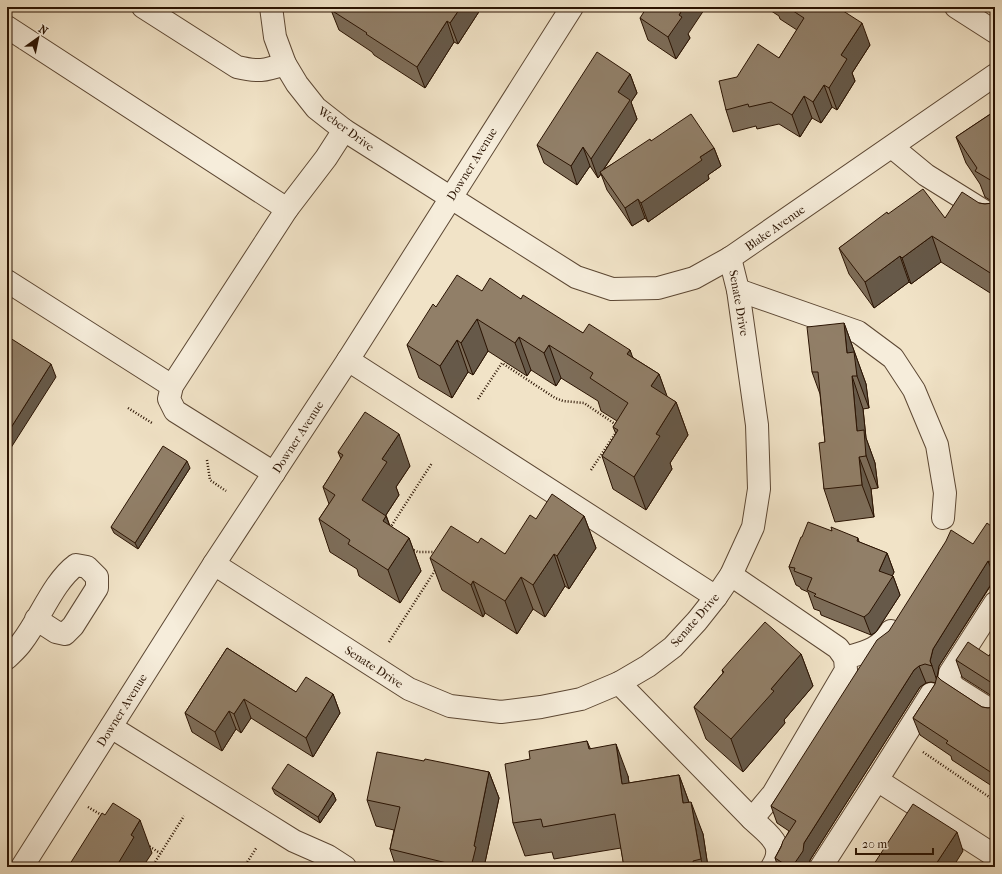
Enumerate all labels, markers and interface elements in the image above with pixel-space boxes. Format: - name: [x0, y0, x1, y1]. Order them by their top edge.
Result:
- north arrow: [18, 18, 58, 58]
- text: N: [36, 22, 51, 38]
- street label: Weber Drive: [314, 103, 377, 154]
- street label: Downer Avenue: [444, 125, 500, 203]
- street label: Blake Avenue: [742, 202, 808, 254]
- street label: Senate Drive: [726, 269, 752, 337]
- street label: Downer Avenue: [269, 398, 327, 476]
- street label: Senate Drive: [668, 590, 722, 650]
- street label: Senate Drive: [342, 643, 406, 691]
- street label: Downer Avenue: [94, 671, 150, 749]
- scale bar: [856, 830, 933, 856]
- text: 20 m: [862, 837, 887, 851]

